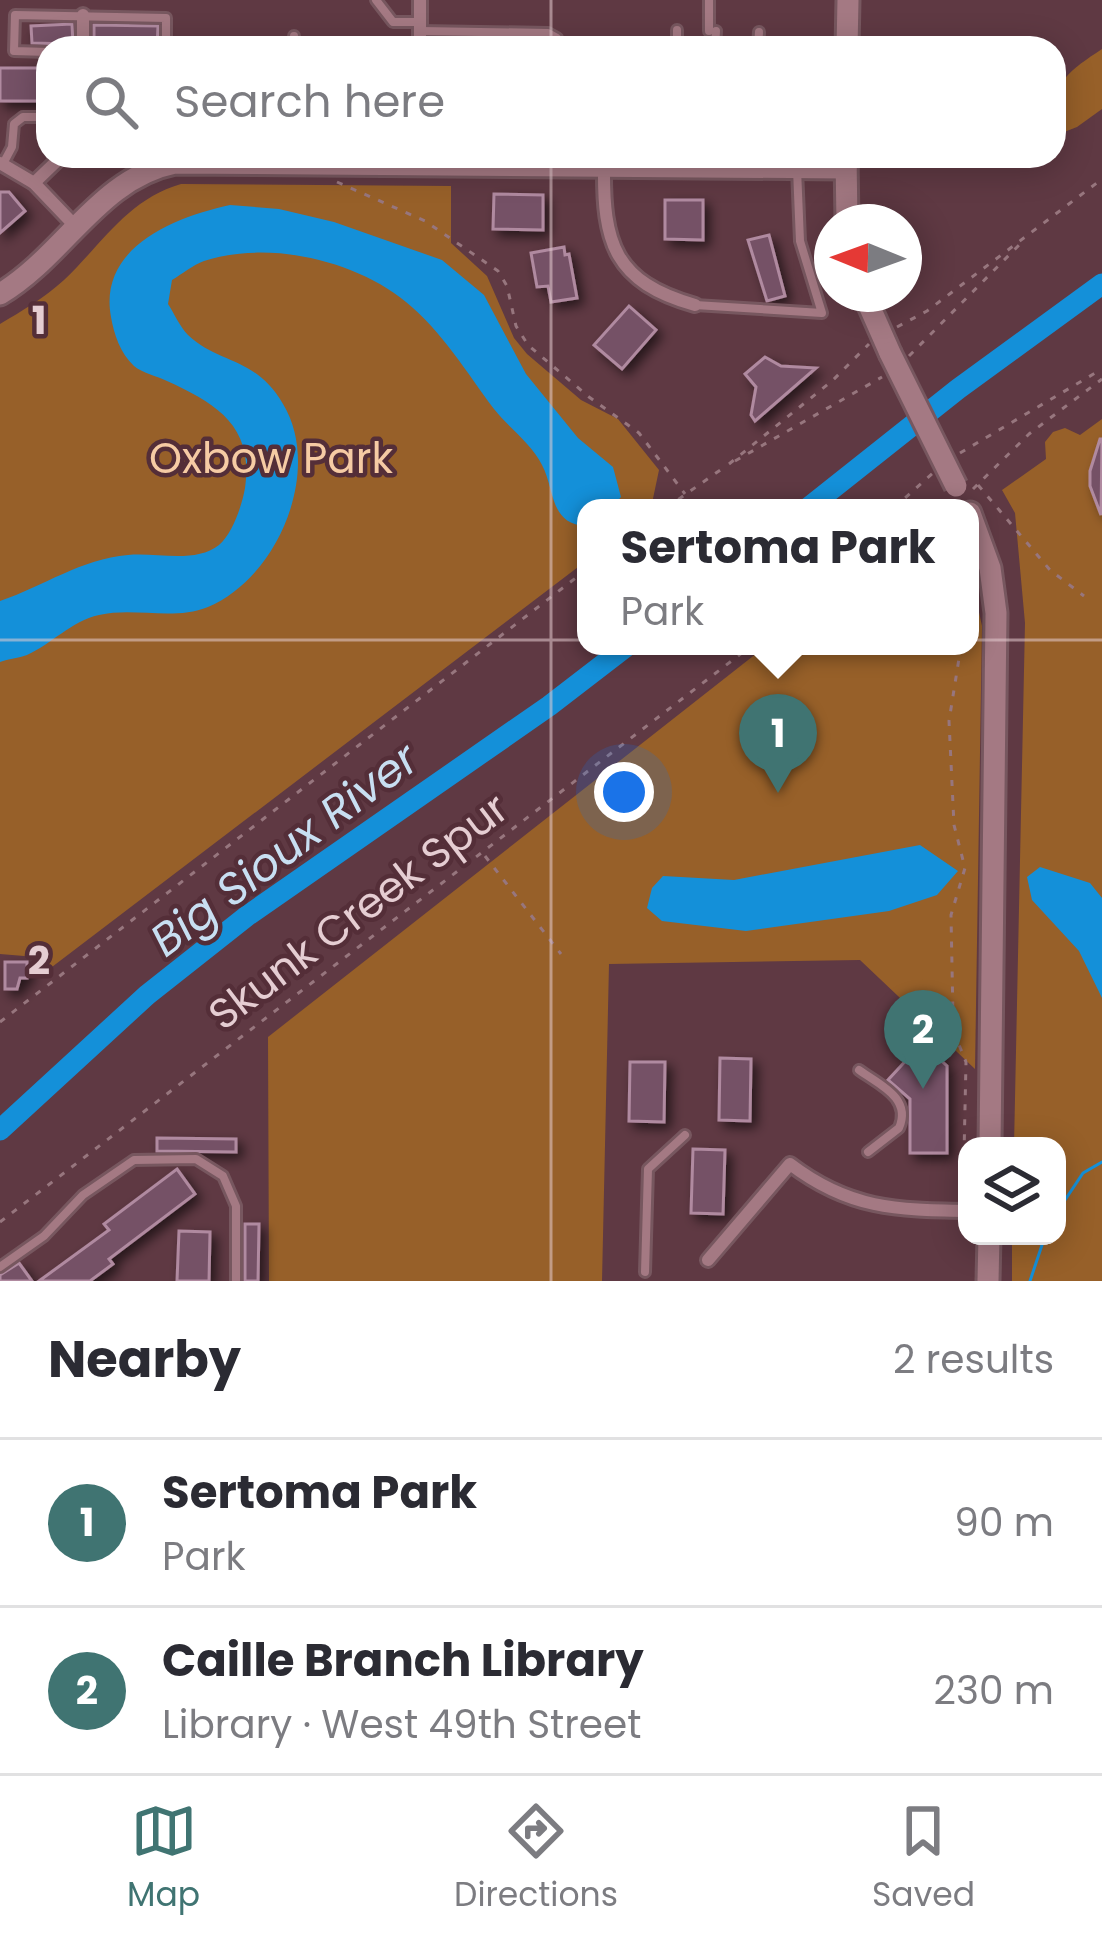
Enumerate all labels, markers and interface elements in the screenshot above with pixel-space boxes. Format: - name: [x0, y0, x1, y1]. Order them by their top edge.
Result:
- search box: [36, 36, 1066, 168]
- icon: search: [78, 69, 144, 135]
- text: Search here: [174, 70, 445, 133]
- north arrow: [814, 204, 922, 312]
- text: 1: [32, 293, 46, 348]
- park label: Oxbow Park: [149, 429, 393, 488]
- popup: [577, 499, 979, 655]
- text: Sertoma Park: [620, 516, 936, 579]
- text: Park: [620, 584, 704, 639]
- pin: 1: [739, 694, 817, 793]
- water label: Big Sioux River: [137, 727, 432, 971]
- your location: [594, 762, 654, 822]
- street label: Skunk Creek Spur: [196, 779, 520, 1044]
- text: 2: [28, 933, 50, 988]
- pin: 2: [884, 990, 962, 1089]
- map controls: [958, 1137, 1066, 1245]
- button: layers: [958, 1137, 1066, 1245]
- text: Nearby: [48, 1323, 241, 1395]
- text: 2 results: [893, 1332, 1054, 1387]
- text: Sertoma Park: [162, 1461, 477, 1524]
- text: 1: [80, 1495, 94, 1550]
- text: 90 m: [954, 1495, 1054, 1550]
- text: Park: [162, 1529, 246, 1584]
- text: Caille Branch Library: [162, 1629, 644, 1692]
- text: 2: [76, 1663, 98, 1718]
- text: 230 m: [934, 1663, 1054, 1718]
- text: Library · West 49th Street: [162, 1697, 641, 1752]
- tab: Map: [127, 1798, 200, 1920]
- tab: Directions: [454, 1798, 618, 1920]
- tab: Saved: [872, 1798, 975, 1920]

